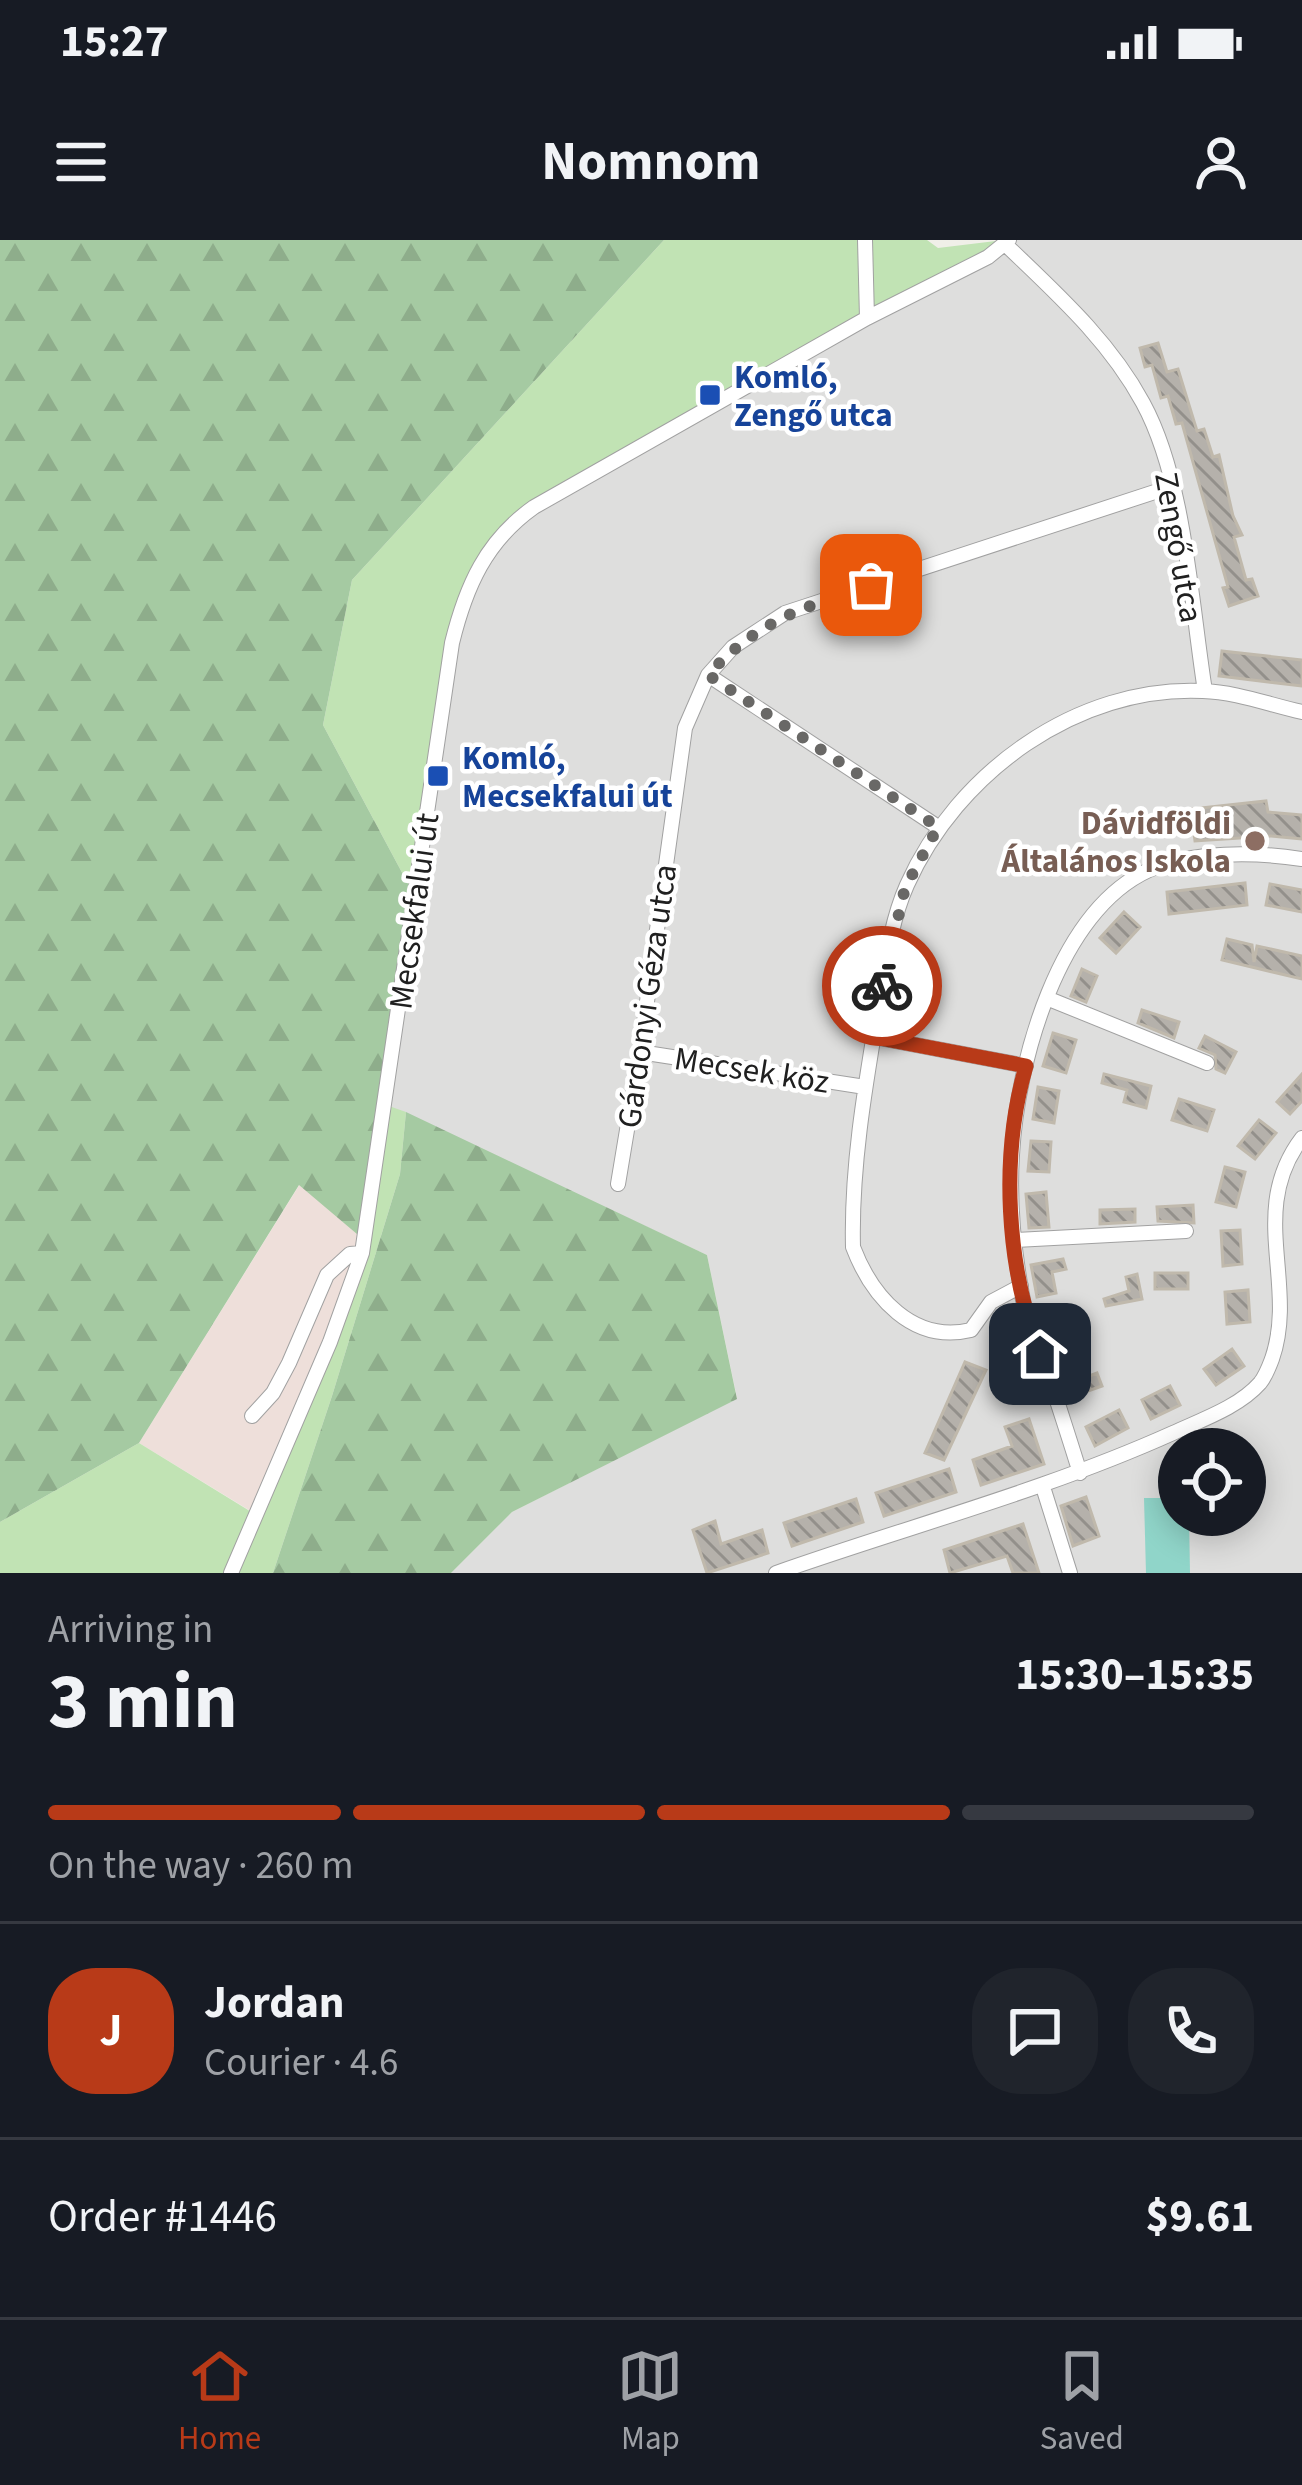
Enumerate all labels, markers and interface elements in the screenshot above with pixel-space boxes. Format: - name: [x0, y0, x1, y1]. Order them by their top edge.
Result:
- text: 15:27: [60, 10, 169, 74]
- text: Nomnom: [541, 124, 761, 201]
- icon: menu: [48, 129, 114, 195]
- icon: person: [1188, 129, 1254, 195]
- place label: Komló, Zengő utca: [734, 354, 893, 439]
- marker: Komló, Zengő utca: [697, 382, 723, 408]
- street label: Zengő utca: [1142, 468, 1215, 626]
- pin: [820, 534, 922, 636]
- icon: bag: [838, 552, 904, 618]
- place label: Komló, Mecsekfalui út: [462, 735, 673, 820]
- marker: Komló, Mecsekfalui út: [425, 763, 451, 789]
- place label: Dávidföldi Általános Iskola: [1000, 800, 1231, 885]
- street label: Mecsekfalui út: [377, 810, 452, 1012]
- marker: Dávidföldi Általános Iskola: [1242, 828, 1268, 854]
- street label: Gárdonyi Géza utca: [606, 861, 689, 1131]
- courier: [822, 926, 942, 1046]
- icon: bike: [849, 953, 915, 1019]
- street label: Mecsek köz: [671, 1035, 832, 1106]
- pin: [989, 1303, 1091, 1405]
- icon: home: [1007, 1321, 1073, 1387]
- map controls: [1158, 1428, 1266, 1536]
- button: locate: [1158, 1428, 1266, 1536]
- text: Arriving in: [48, 1602, 213, 1658]
- text: 15:30–15:35: [1015, 1643, 1254, 1707]
- text: 3 min: [48, 1647, 238, 1758]
- text: On the way · 260 m: [48, 1838, 354, 1894]
- button: chat: [972, 1968, 1098, 2094]
- button: phone: [1128, 1968, 1254, 2094]
- text: Jordan: [204, 1971, 345, 2035]
- text: J: [100, 1999, 122, 2063]
- text: Courier · 4.6: [204, 2035, 398, 2091]
- text: Order #1446: [48, 2185, 277, 2249]
- text: $9.61: [1145, 2185, 1254, 2249]
- tab: Home: [178, 2343, 261, 2462]
- tab: Map: [617, 2343, 683, 2462]
- tab: Saved: [1040, 2343, 1124, 2462]

